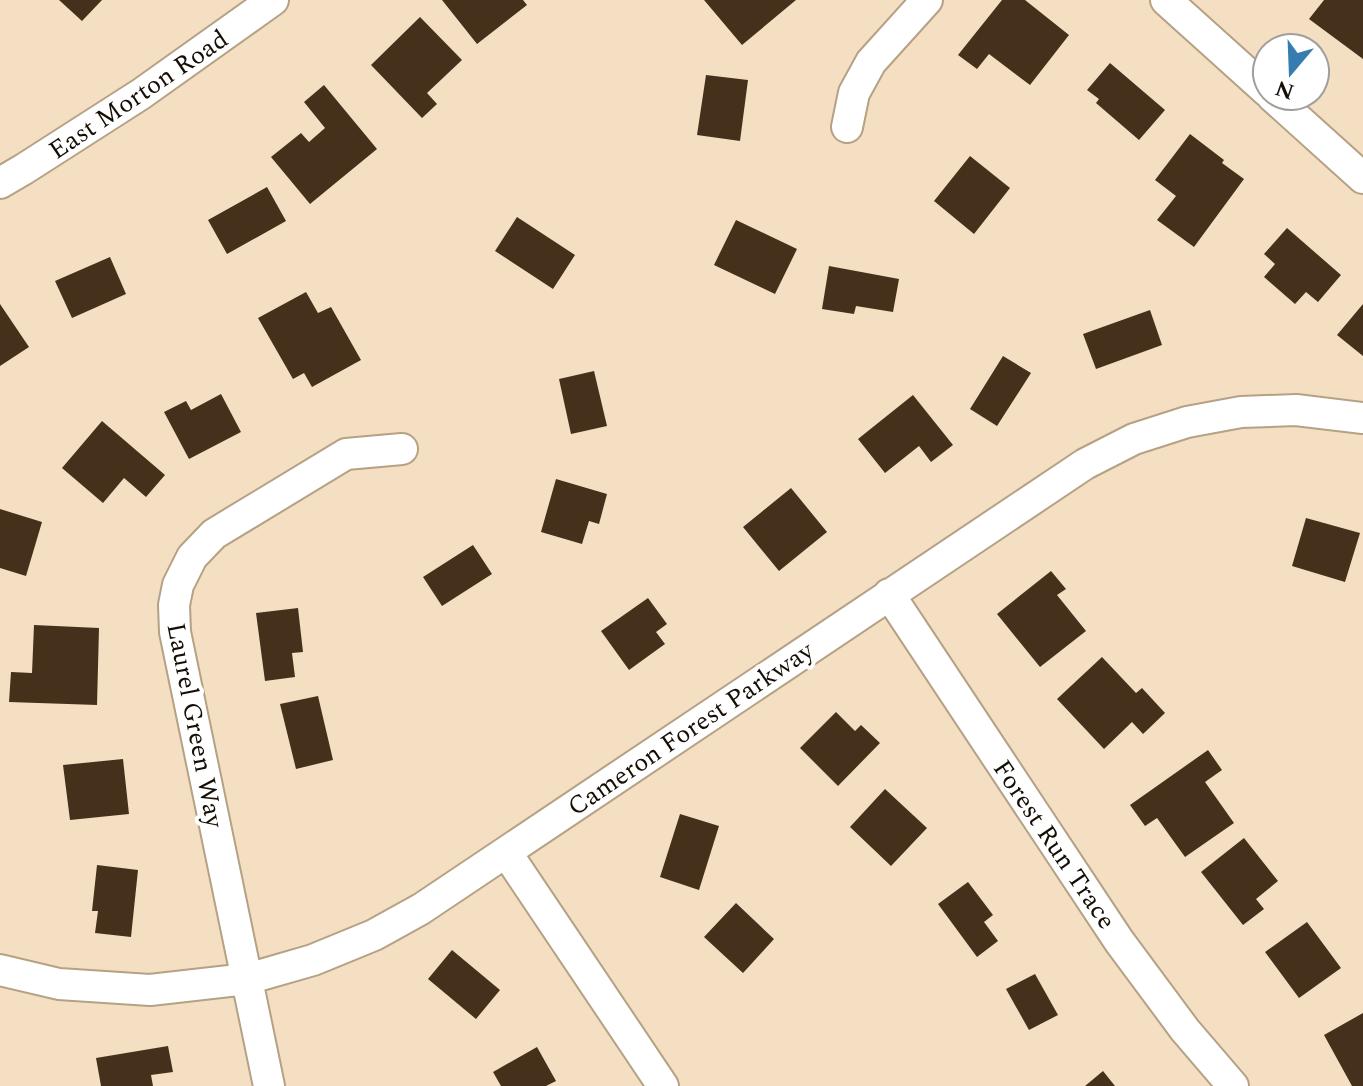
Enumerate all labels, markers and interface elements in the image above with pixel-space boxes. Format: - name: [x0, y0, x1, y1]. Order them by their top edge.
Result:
- street label: East Morton Road: [41, 20, 236, 170]
- north arrow: [1251, 32, 1331, 112]
- text: N: [1271, 71, 1299, 108]
- street label: Laurel Green Way: [156, 619, 235, 833]
- street label: Cameron Forest Parkway: [559, 630, 823, 826]
- street label: Forest Run Trace: [982, 752, 1126, 938]

